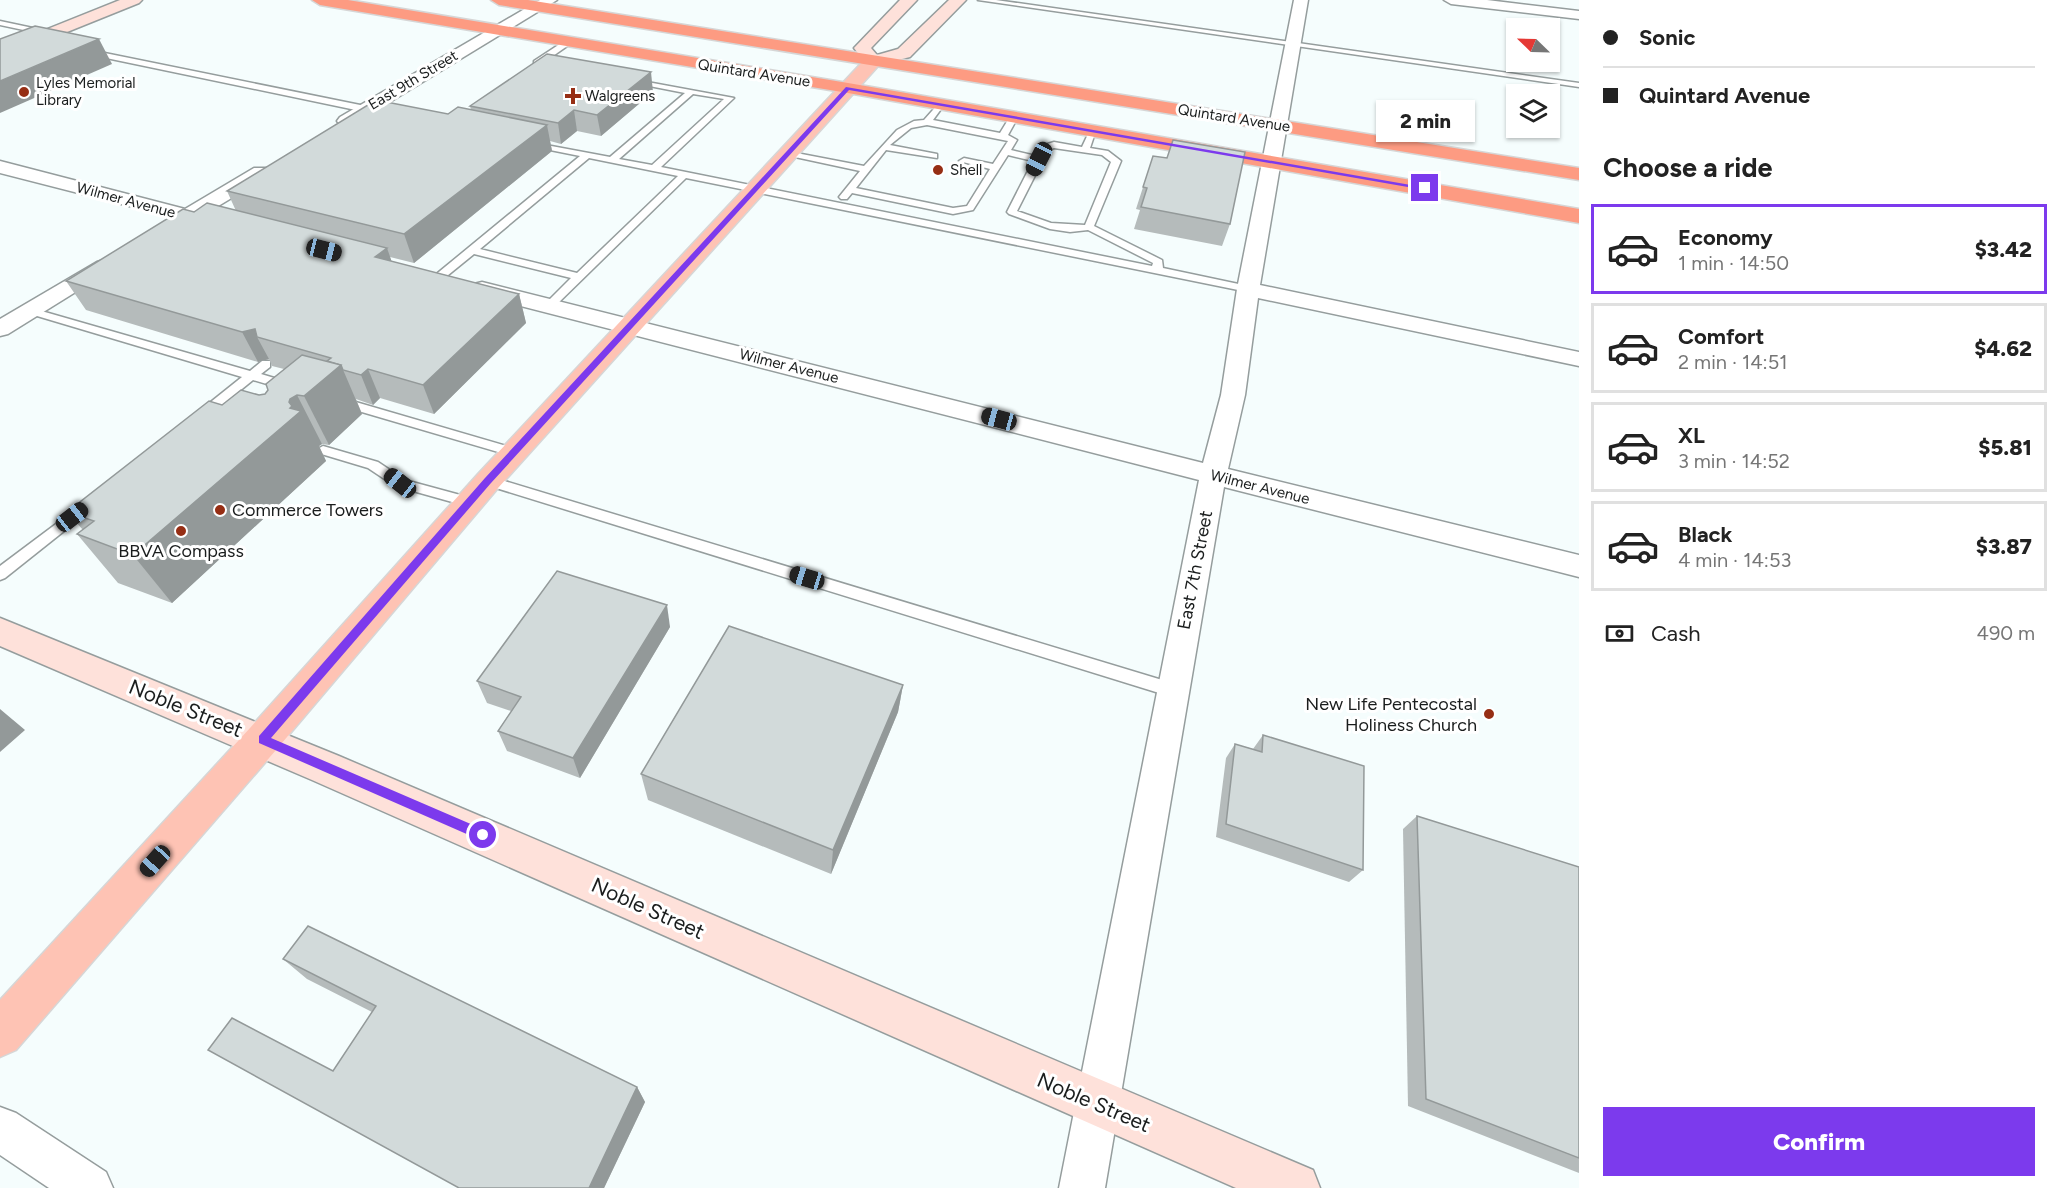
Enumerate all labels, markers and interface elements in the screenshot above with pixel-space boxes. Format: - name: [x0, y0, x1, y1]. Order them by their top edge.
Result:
- north arrow: [1506, 18, 1560, 72]
- map controls: [1506, 18, 1560, 138]
- text: Sonic: [1639, 24, 1695, 51]
- street label: East 9th Street: [365, 46, 461, 114]
- street label: Quintard Avenue: [697, 55, 811, 91]
- place label: Lyles Memorial Library: [36, 74, 136, 109]
- text: Quintard Avenue: [1639, 82, 1810, 109]
- button: layers: [1506, 84, 1560, 138]
- marker: Lyles Memorial Library: [17, 85, 31, 99]
- place label: Walgreens: [585, 87, 655, 105]
- marker: Walgreens: [566, 89, 580, 103]
- street label: Quintard Avenue: [1177, 100, 1291, 136]
- callout: 2 min: [1376, 101, 1474, 143]
- text: 2 min: [1400, 109, 1451, 133]
- car: [1023, 139, 1055, 179]
- text: Choose a ride: [1603, 151, 1772, 184]
- place label: Shell: [950, 161, 982, 179]
- marker: Shell: [931, 163, 945, 177]
- route end: [1411, 174, 1438, 201]
- street label: Wilmer Avenue: [75, 178, 177, 222]
- icon: car: [1606, 222, 1660, 276]
- text: Economy: [1678, 224, 1773, 251]
- text: $3.42: [1975, 236, 2032, 263]
- car: [304, 237, 344, 263]
- text: 1 min · 14:50: [1678, 251, 1789, 275]
- icon: car: [1606, 321, 1660, 375]
- text: Comfort: [1678, 323, 1764, 350]
- text: $4.62: [1974, 335, 2032, 362]
- street label: Wilmer Avenue: [738, 345, 840, 387]
- text: 2 min · 14:51: [1678, 350, 1787, 374]
- car: [979, 406, 1019, 432]
- icon: car: [1606, 420, 1660, 474]
- text: XL: [1678, 422, 1705, 449]
- text: $5.81: [1978, 434, 2032, 461]
- text: 3 min · 14:52: [1678, 449, 1790, 473]
- car: [380, 465, 420, 501]
- street label: Wilmer Avenue: [1209, 466, 1311, 508]
- car: [52, 499, 92, 535]
- place label: Commerce Towers: [232, 499, 383, 521]
- marker: Commerce Towers: [213, 503, 227, 517]
- street label: East 7th Street: [1173, 508, 1217, 631]
- icon: car: [1606, 519, 1660, 573]
- text: Black: [1678, 521, 1732, 548]
- marker: BBVA Compass: [174, 524, 188, 538]
- text: $3.87: [1976, 533, 2032, 560]
- place label: BBVA Compass: [118, 540, 244, 562]
- text: 4 min · 14:53: [1678, 548, 1791, 572]
- car: [787, 564, 827, 592]
- icon: cash: [1603, 617, 1636, 650]
- text: Cash: [1651, 620, 1701, 647]
- text: 490 m: [1976, 621, 2035, 645]
- street label: Noble Street: [125, 674, 247, 742]
- place label: New Life Pentecostal Holiness Church: [1305, 693, 1477, 736]
- marker: New Life Pentecostal Holiness Church: [1482, 707, 1496, 721]
- route start: [469, 821, 496, 848]
- car: [136, 842, 174, 880]
- street label: Noble Street: [588, 872, 708, 944]
- street label: Noble Street: [1034, 1067, 1155, 1137]
- button: Confirm: [1603, 1107, 2035, 1176]

